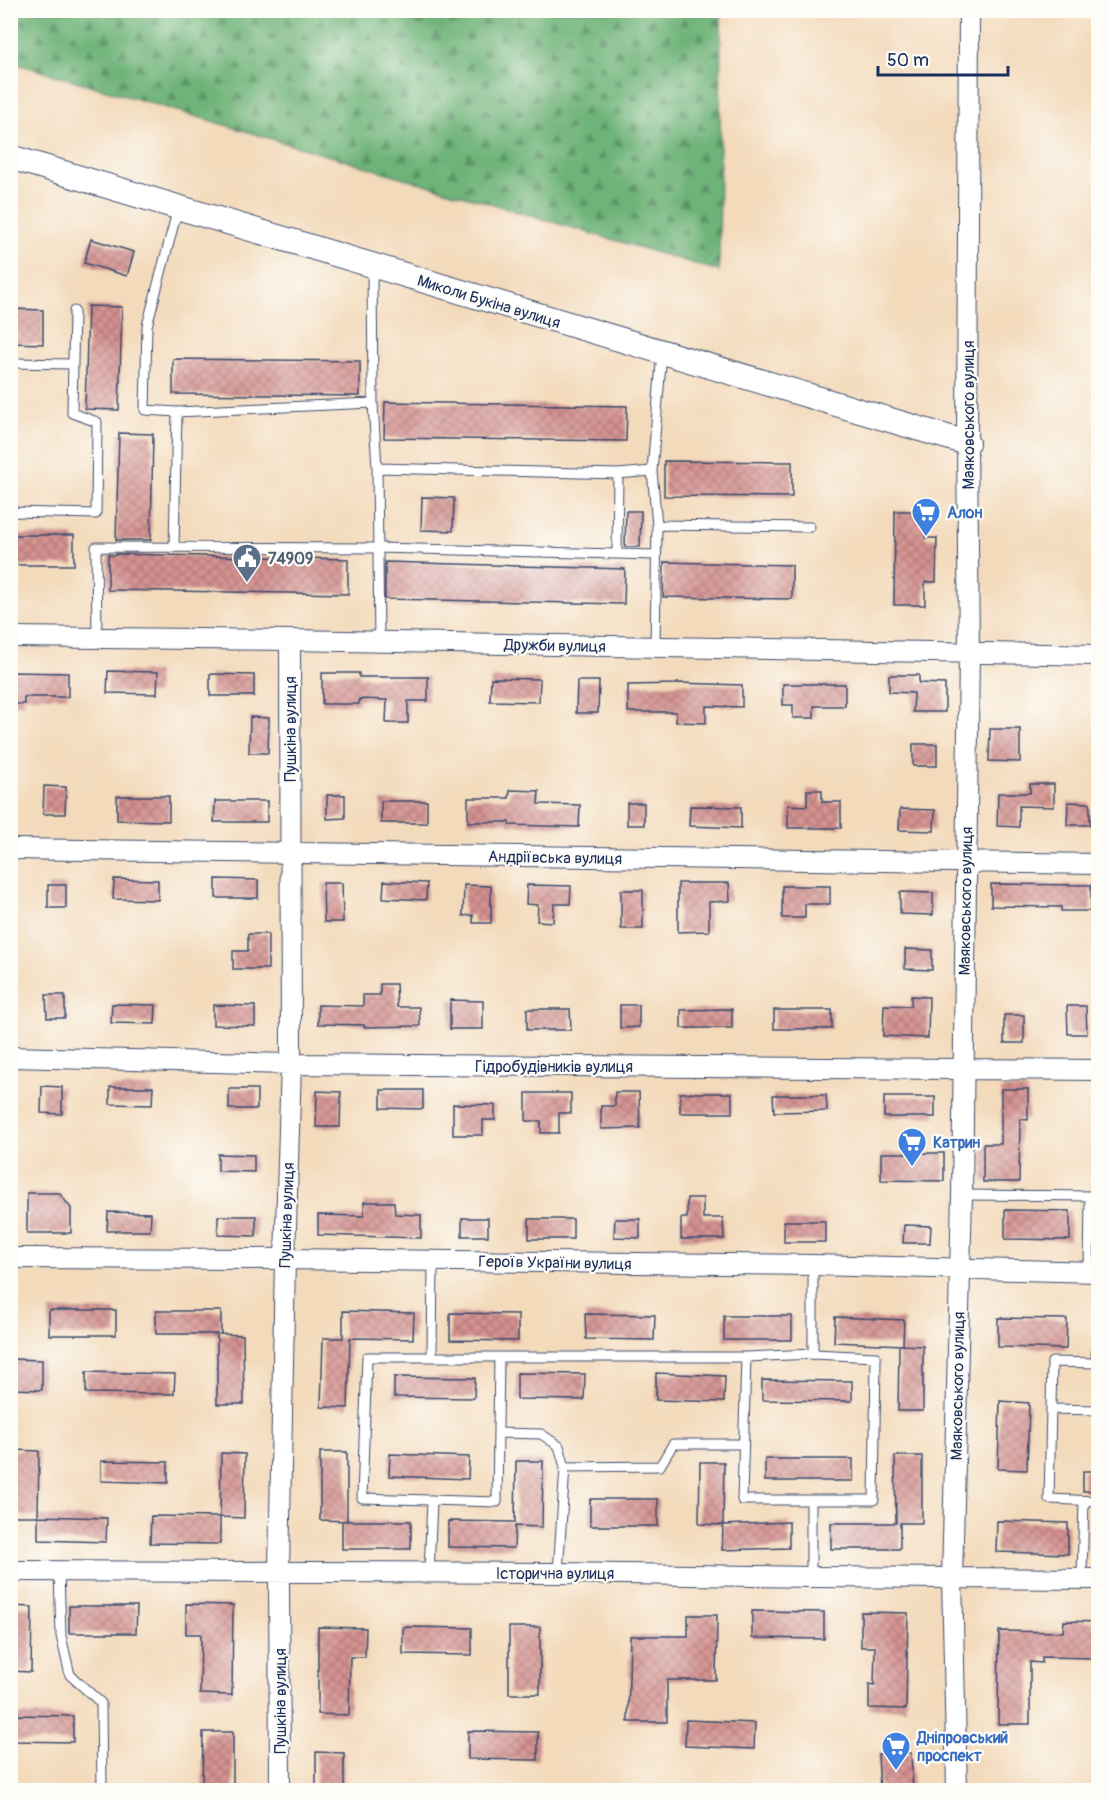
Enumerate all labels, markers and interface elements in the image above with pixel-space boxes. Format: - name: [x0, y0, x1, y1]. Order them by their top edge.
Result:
- scale bar: [878, 39, 1008, 77]
- text: 50 m: [887, 49, 929, 72]
- street label: Миколи Букіна вулиця: [415, 271, 563, 333]
- street label: Маяковського вулиця: [959, 341, 979, 489]
- supermarket icon: Алон: [910, 496, 942, 538]
- place label: Алон: [947, 503, 982, 523]
- public building icon: 74909: [231, 542, 263, 584]
- place label: 74909: [268, 549, 313, 569]
- street label: Дружби вулиця: [503, 635, 606, 657]
- street label: Пушкіна вулиця: [281, 676, 301, 782]
- street label: Маяковського вулиця: [955, 826, 977, 976]
- street label: Андріївська вулиця: [488, 847, 622, 869]
- street label: Гідробудівників вулиця: [475, 1057, 633, 1077]
- supermarket icon: Катрин: [896, 1126, 928, 1168]
- place label: Катрин: [933, 1133, 980, 1153]
- street label: Пушкіна вулиця: [275, 1162, 299, 1268]
- street label: Героїв України вулиця: [478, 1252, 632, 1274]
- street label: Маяковського вулиця: [947, 1311, 969, 1461]
- street label: Історична вулиця: [496, 1564, 614, 1584]
- street label: Пушкіна вулиця: [271, 1648, 291, 1754]
- place label: Дніпровський проспект: [916, 1728, 1008, 1766]
- supermarket icon: Дніпровський проспект: [880, 1730, 912, 1772]

